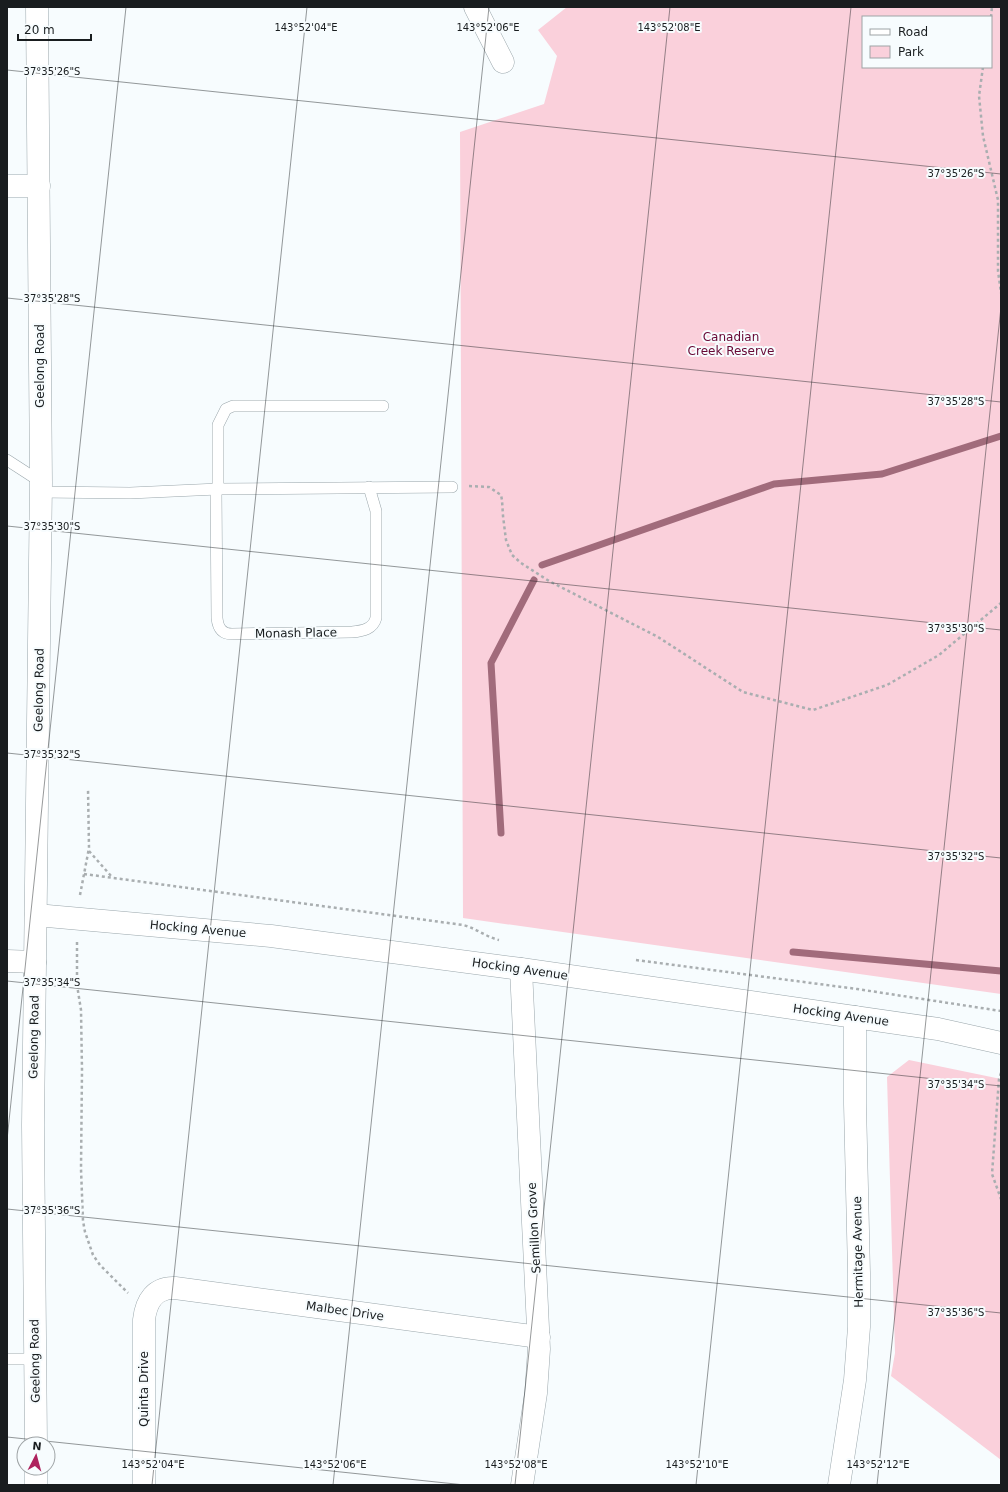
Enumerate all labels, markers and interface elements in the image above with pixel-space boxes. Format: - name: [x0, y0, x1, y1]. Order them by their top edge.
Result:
- scale bar: [18, 16, 91, 42]
- legend: [862, 16, 992, 68]
- text: 143°52'04"E: [274, 22, 338, 33]
- text: 143°52'06"E: [456, 22, 520, 33]
- text: 143°52'08"E: [637, 22, 701, 33]
- text: 20 m: [24, 23, 55, 37]
- text: Road: [898, 25, 928, 39]
- text: Park: [898, 45, 924, 59]
- text: 37°35'26"S: [24, 66, 80, 77]
- text: 37°35'26"S: [928, 168, 984, 179]
- text: 37°35'28"S: [24, 293, 80, 304]
- street label: Geelong Road: [33, 324, 47, 408]
- park label: Canadian Creek Reserve: [688, 330, 774, 358]
- text: 37°35'28"S: [928, 396, 984, 407]
- text: 37°35'30"S: [24, 521, 80, 532]
- text: 37°35'30"S: [928, 623, 984, 634]
- street label: Monash Place: [255, 625, 337, 641]
- street label: Geelong Road: [31, 648, 47, 732]
- text: 37°35'32"S: [24, 749, 80, 760]
- text: 37°35'32"S: [928, 851, 984, 862]
- street label: Hocking Avenue: [149, 918, 247, 940]
- street label: Hocking Avenue: [471, 955, 569, 983]
- text: 37°35'34"S: [24, 977, 80, 988]
- street label: Geelong Road: [26, 995, 42, 1079]
- street label: Hocking Avenue: [792, 1001, 890, 1029]
- text: 37°35'34"S: [928, 1079, 984, 1090]
- street label: Semillon Grove: [525, 1182, 543, 1274]
- street label: Hermitage Avenue: [850, 1196, 866, 1308]
- text: 37°35'36"S: [24, 1205, 80, 1216]
- street label: Malbec Drive: [305, 1299, 385, 1323]
- text: 37°35'36"S: [928, 1307, 984, 1318]
- street label: Geelong Road: [27, 1319, 43, 1403]
- street label: Quinta Drive: [137, 1351, 151, 1427]
- north arrow: [16, 1436, 56, 1476]
- text: N: [32, 1440, 42, 1453]
- text: 143°52'04"E: [121, 1459, 185, 1470]
- text: 143°52'06"E: [303, 1459, 367, 1470]
- text: 143°52'08"E: [484, 1459, 548, 1470]
- text: 143°52'10"E: [665, 1459, 729, 1470]
- text: 143°52'12"E: [846, 1459, 910, 1470]

